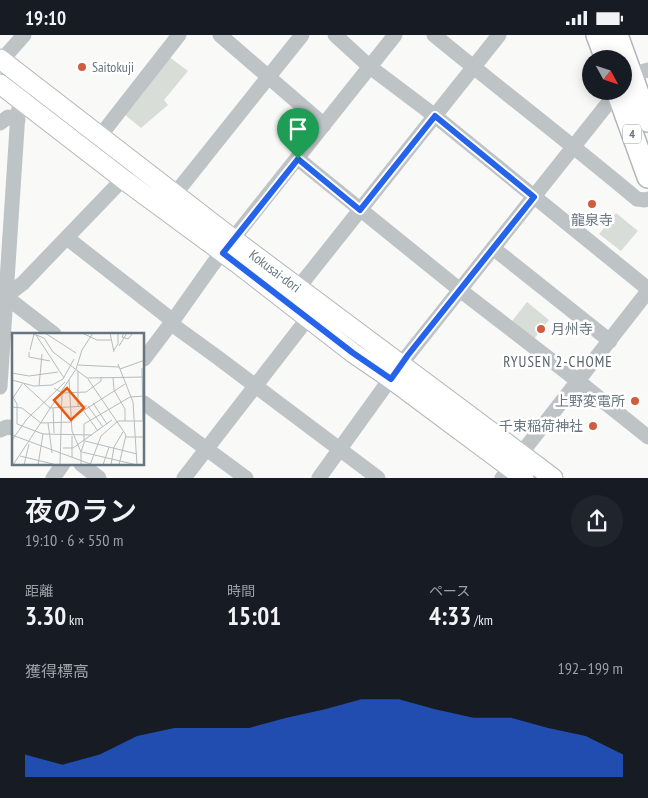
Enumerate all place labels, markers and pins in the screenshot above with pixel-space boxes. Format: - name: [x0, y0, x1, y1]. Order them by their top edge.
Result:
- place label: Saitokuji: [92, 58, 134, 76]
- marker: Saitokuji: [76, 61, 88, 73]
- pin: [277, 108, 319, 159]
- marker: 龍泉寺: [586, 198, 598, 210]
- place label: 龍泉寺: [571, 211, 613, 229]
- place label: 月州寺: [551, 320, 593, 338]
- marker: 月州寺: [535, 323, 547, 335]
- place label: 上野変電所: [555, 392, 625, 410]
- marker: 上野変電所: [629, 395, 641, 407]
- place label: 千束稲荷神社: [499, 417, 583, 435]
- marker: 千束稲荷神社: [587, 420, 599, 432]

